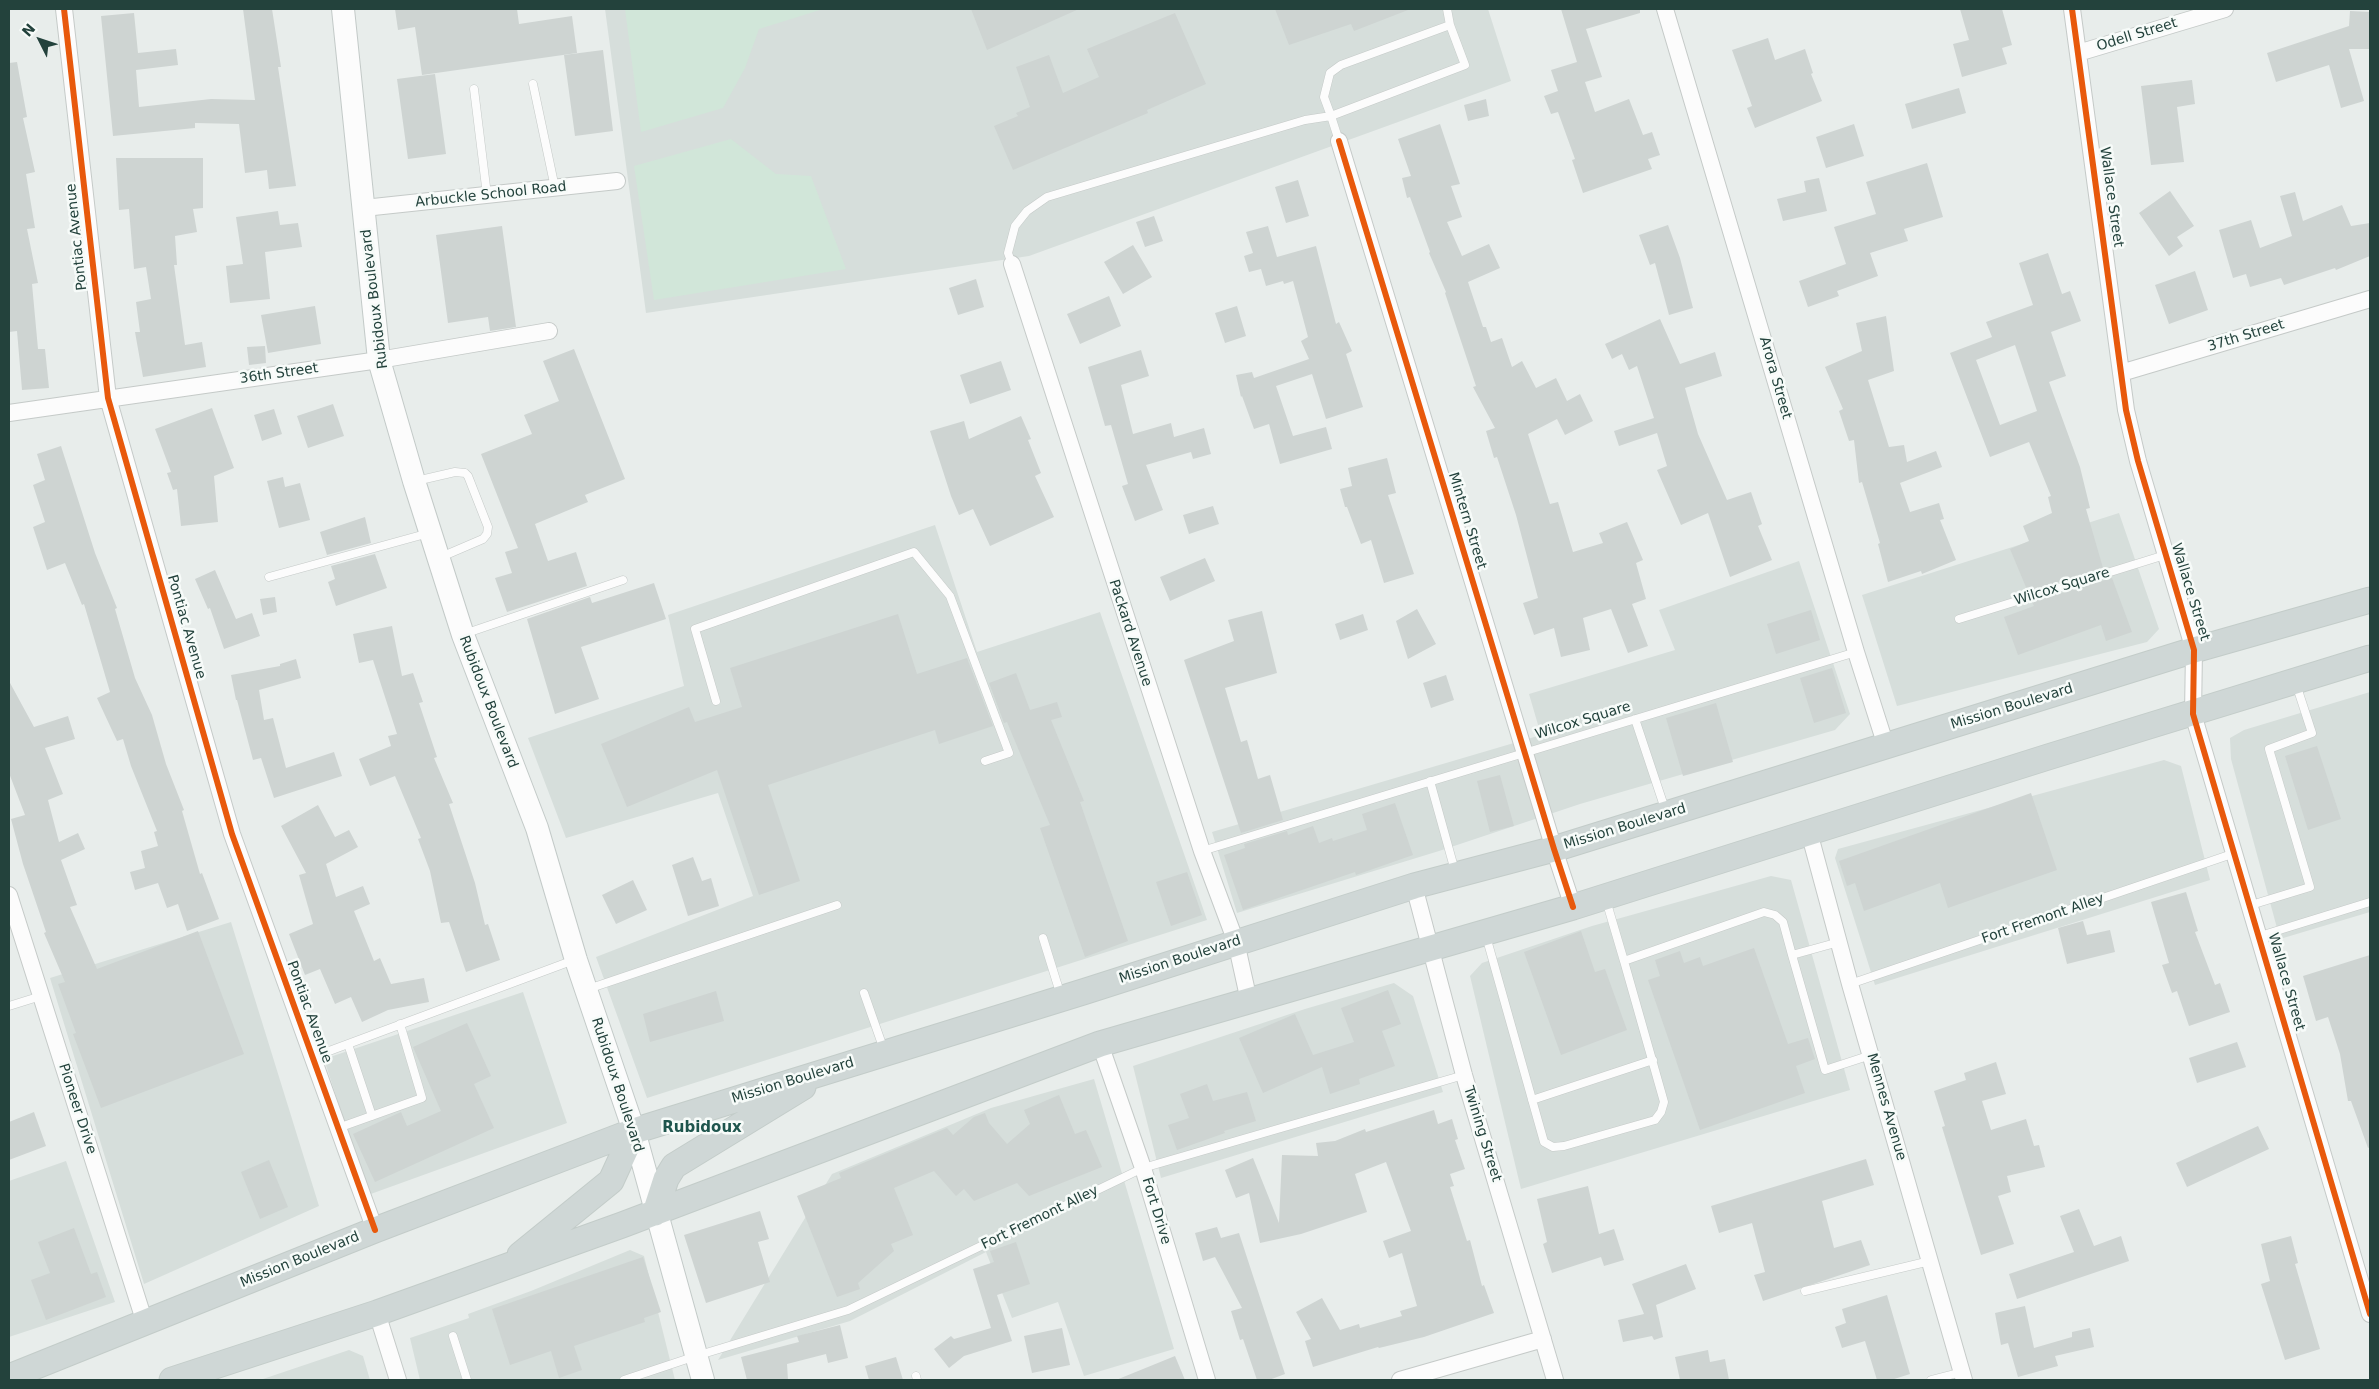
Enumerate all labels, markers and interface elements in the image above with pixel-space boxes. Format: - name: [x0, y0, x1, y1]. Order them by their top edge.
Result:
- north arrow: [15, 15, 65, 65]
- street label: Odell Street: [2095, 15, 2179, 55]
- text: N: [19, 20, 39, 40]
- street label: Wallace Street: [2096, 146, 2126, 248]
- street label: Arbuckle School Road: [415, 179, 567, 211]
- street label: Pontiac Avenue: [63, 183, 91, 291]
- street label: Rubidoux Boulevard: [358, 228, 392, 370]
- street label: 37th Street: [2206, 316, 2286, 356]
- street label: Arora Street: [1755, 335, 1795, 421]
- street label: 36th Street: [239, 360, 319, 388]
- street label: Mintern Street: [1444, 471, 1490, 571]
- street label: Wallace Street: [2167, 541, 2213, 643]
- street label: Wilcox Square: [2012, 564, 2112, 610]
- street label: Pontiac Avenue: [163, 573, 209, 681]
- street label: Packard Avenue: [1105, 577, 1155, 689]
- street label: Rubidoux Boulevard: [455, 633, 521, 771]
- street label: Mission Boulevard: [1949, 680, 2075, 734]
- street label: Wilcox Square: [1533, 698, 1633, 744]
- street label: Mission Boulevard: [1562, 800, 1688, 854]
- street label: Fort Fremont Alley: [1980, 890, 2106, 948]
- street label: Wallace Street: [2264, 931, 2308, 1033]
- street label: Mission Boulevard: [1117, 932, 1243, 988]
- street label: Pontiac Avenue: [283, 959, 335, 1065]
- street label: Rubidoux Boulevard: [587, 1016, 647, 1154]
- street label: Mennes Avenue: [1863, 1051, 1909, 1163]
- street label: Mission Boulevard: [730, 1054, 856, 1108]
- street label: Pioneer Drive: [54, 1062, 100, 1156]
- street label: Twining Street: [1459, 1084, 1505, 1184]
- district label: Rubidoux: [662, 1119, 742, 1137]
- street label: Fort Drive: [1138, 1175, 1174, 1247]
- street label: Fort Fremont Alley: [979, 1182, 1101, 1254]
- street label: Mission Boulevard: [238, 1228, 362, 1292]

